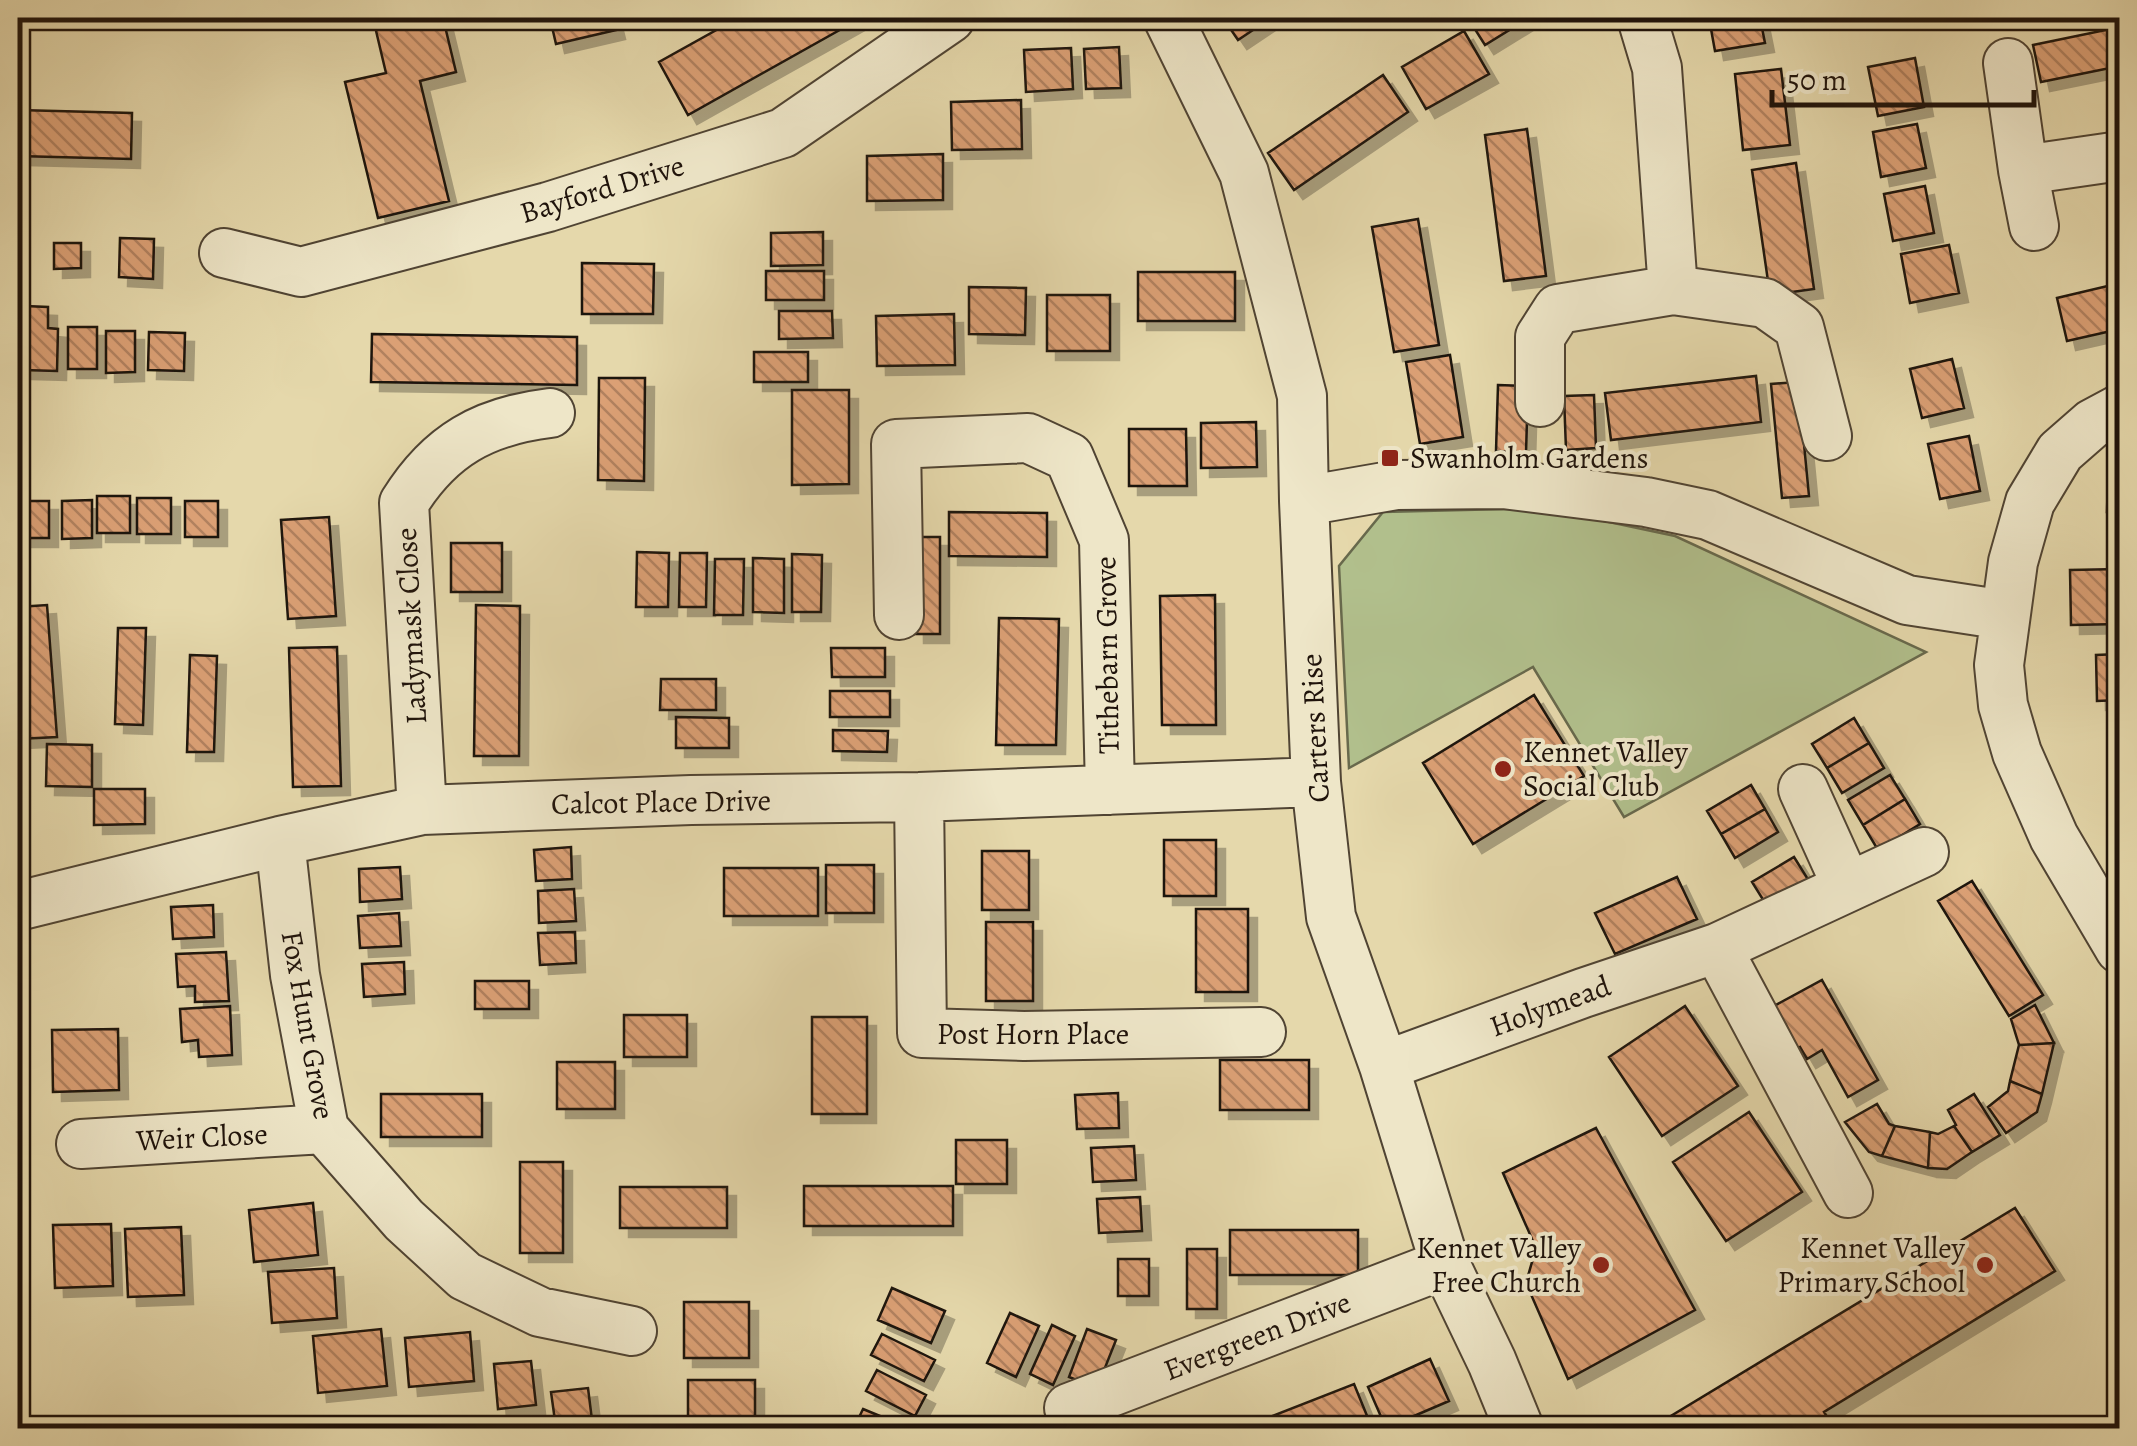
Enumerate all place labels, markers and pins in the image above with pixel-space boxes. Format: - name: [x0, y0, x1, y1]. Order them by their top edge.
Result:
- place label: Swanholm Gardens: [1410, 438, 1649, 478]
- marker: Swanholm Gardens: [1379, 447, 1401, 469]
- place label: Kennet Valley Social Club: [1523, 732, 1688, 806]
- marker: Kennet Valley Social Club: [1492, 758, 1514, 780]
- place label: Kennet Valley Free Church: [1416, 1228, 1582, 1302]
- place label: Kennet Valley Primary School: [1777, 1228, 1966, 1302]
- marker: Kennet Valley Free Church: [1590, 1254, 1612, 1276]
- marker: Kennet Valley Primary School: [1974, 1254, 1996, 1276]

